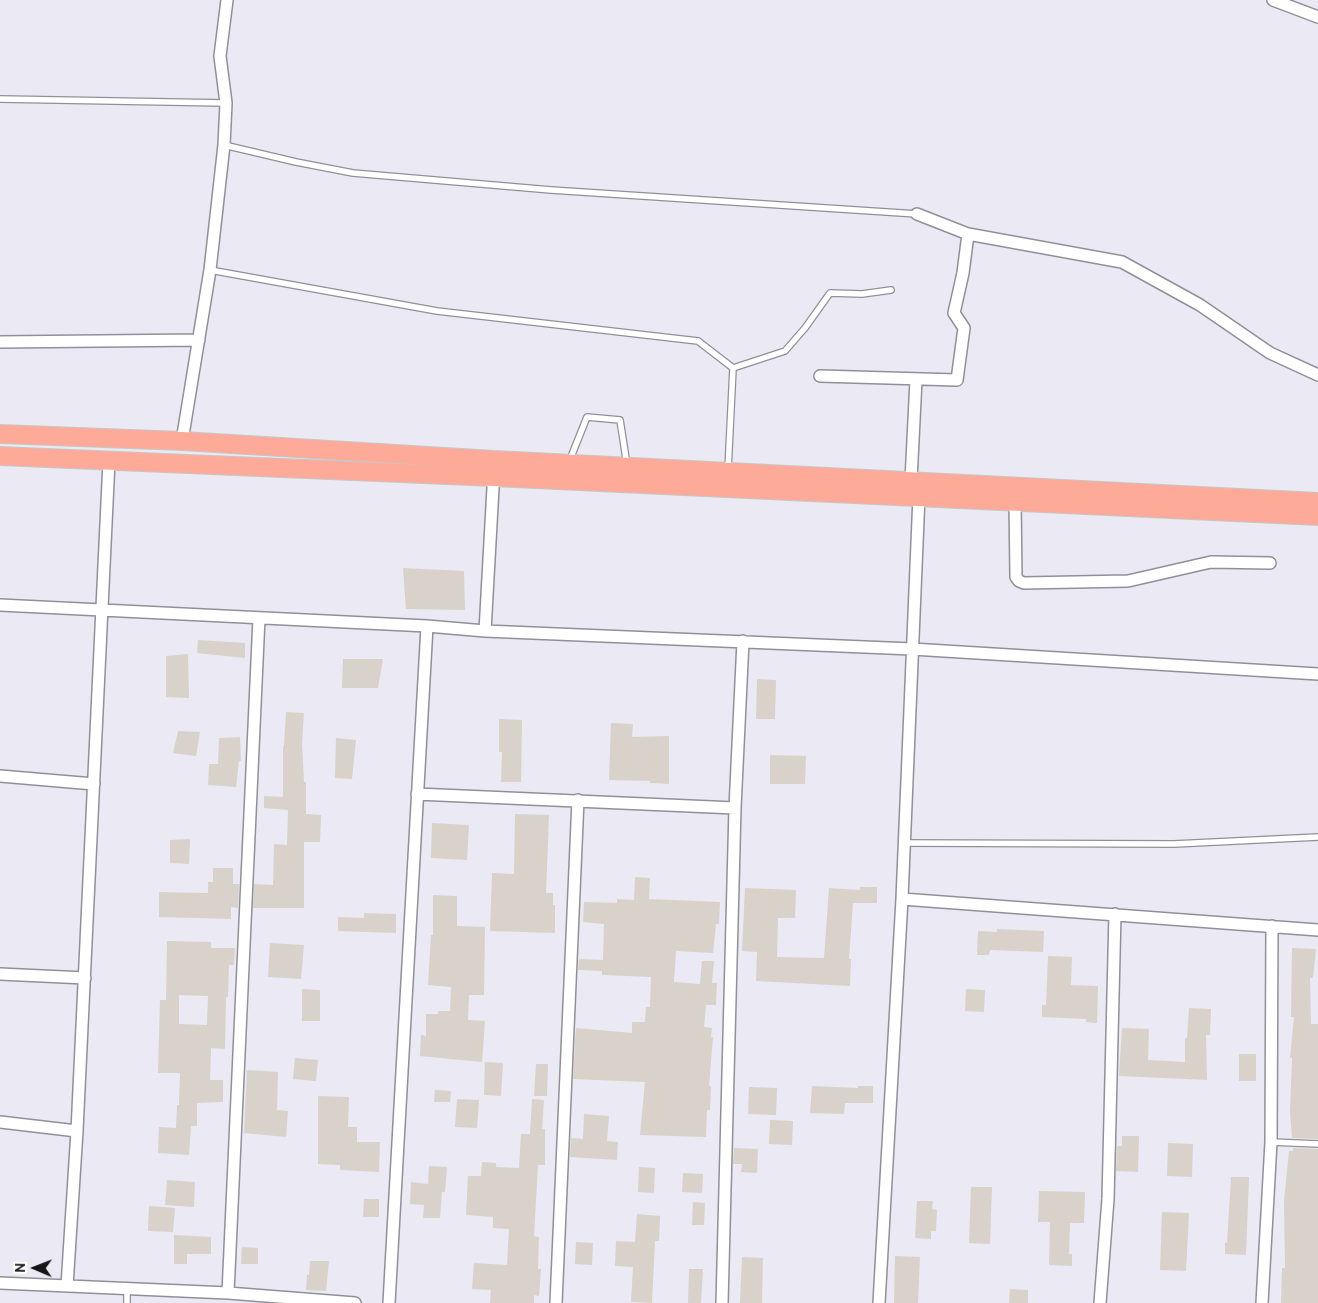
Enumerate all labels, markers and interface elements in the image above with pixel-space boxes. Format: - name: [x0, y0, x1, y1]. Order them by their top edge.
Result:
- north arrow: [10, 1243, 60, 1293]
- text: N: [11, 1263, 29, 1273]

